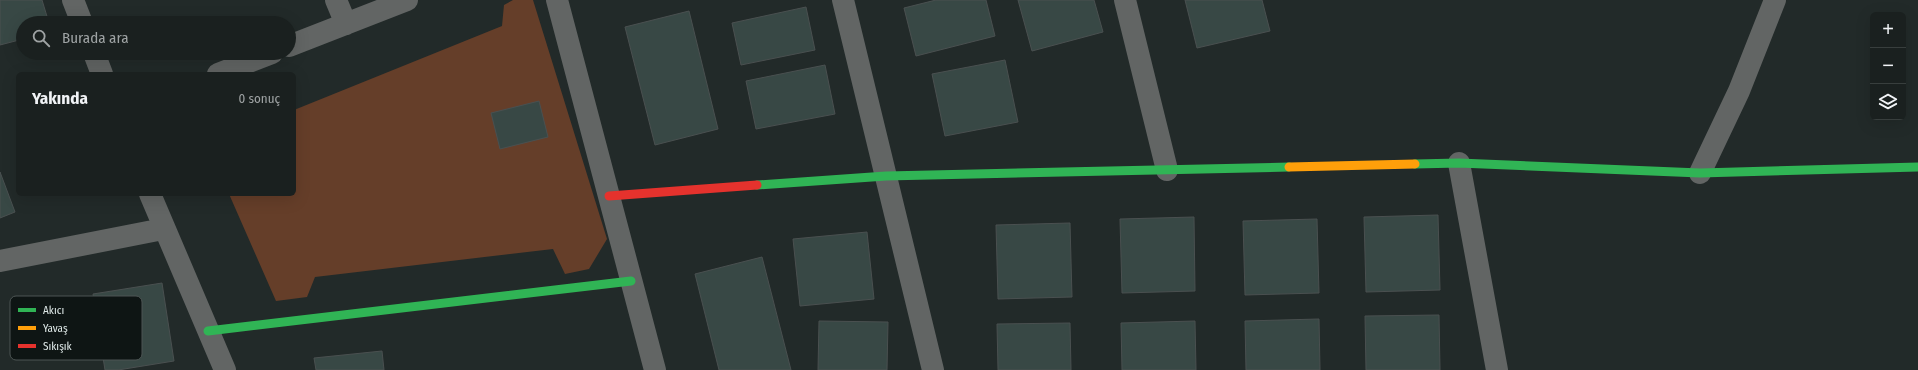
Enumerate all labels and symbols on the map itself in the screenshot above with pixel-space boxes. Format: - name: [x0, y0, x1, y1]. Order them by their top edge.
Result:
- legend: [10, 296, 142, 360]
- text: Akıcı: [43, 304, 64, 317]
- text: Yavaş: [43, 322, 68, 335]
- text: Sıkışık: [43, 340, 73, 353]

